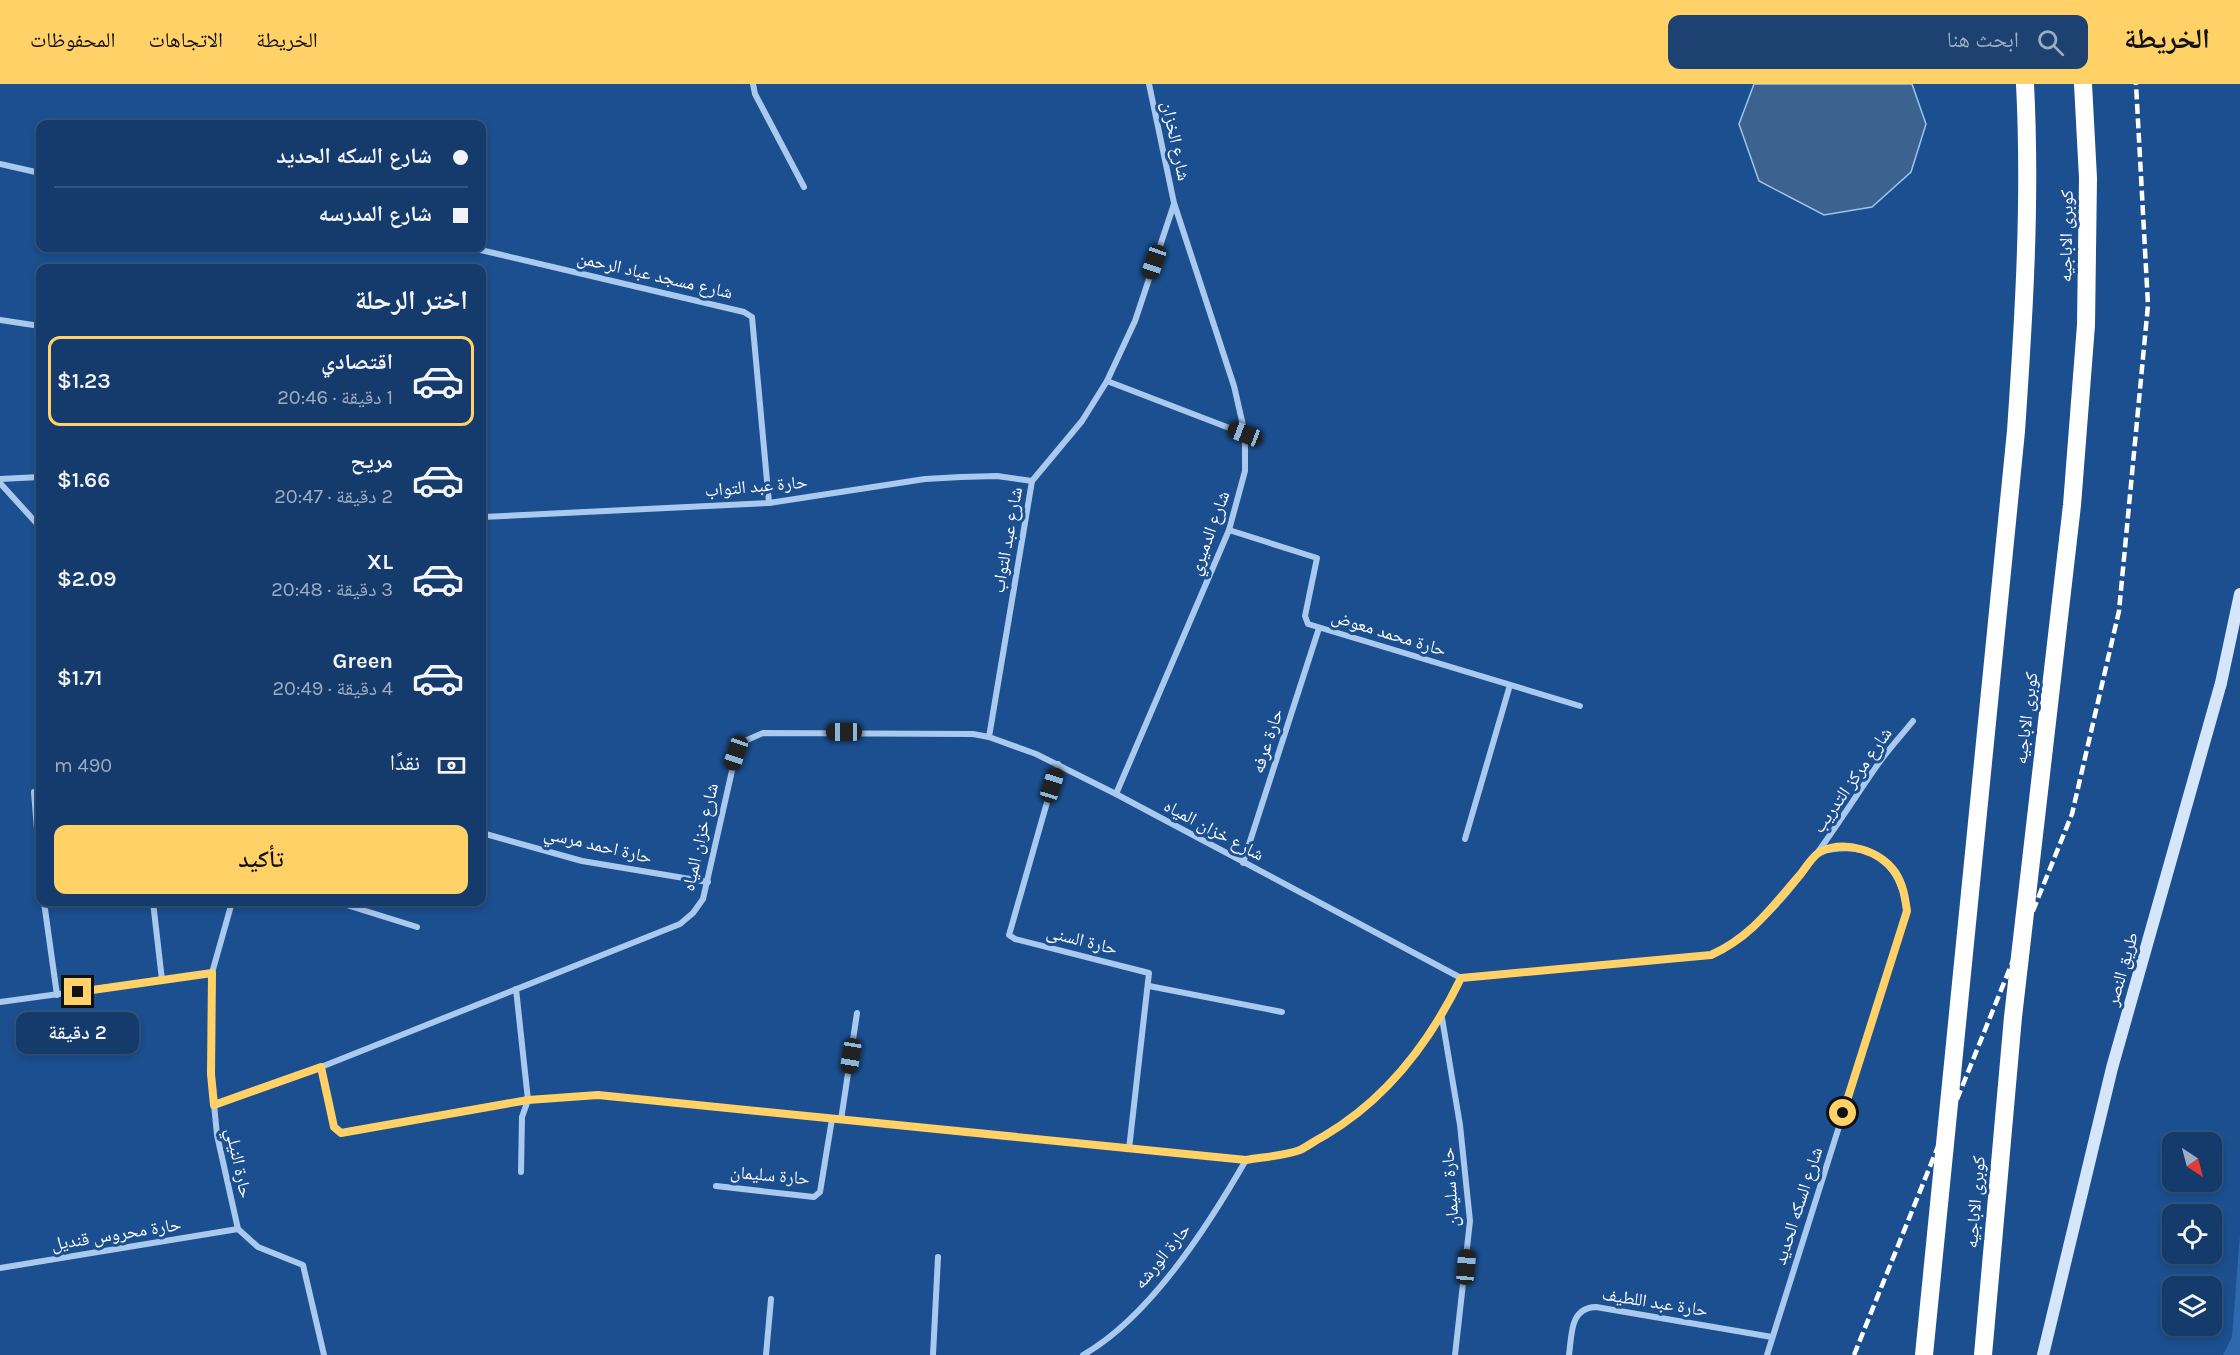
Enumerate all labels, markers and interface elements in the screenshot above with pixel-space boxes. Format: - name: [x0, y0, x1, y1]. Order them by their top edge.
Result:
- search box: [1668, 15, 2088, 69]
- text: الخريطة: [2124, 22, 2210, 55]
- icon: search: [2034, 26, 2067, 59]
- text: ابحث هنا: [1947, 27, 2019, 53]
- text: المحفوظات: [30, 28, 115, 52]
- text: الاتجاهات: [148, 28, 223, 52]
- text: الخريطة: [256, 28, 318, 52]
- street label: شارع الخزان: [1157, 99, 1195, 183]
- text: شارع السكه الحديد: [276, 143, 432, 169]
- street label: كوبرى الاباجيه: [2054, 189, 2078, 283]
- text: شارع المدرسه: [318, 201, 432, 227]
- car: [1140, 242, 1168, 282]
- street label: شارع مسجد عباد الرحمن: [575, 246, 735, 304]
- text: اختر الرحلة: [355, 284, 468, 316]
- text: اقتصادي: [321, 349, 393, 375]
- icon: car: [411, 354, 465, 408]
- text: $1.23: [57, 368, 111, 394]
- text: 1 دقيقة · 20:46: [277, 386, 393, 409]
- car: [1225, 419, 1265, 449]
- text: مريح: [350, 448, 393, 474]
- icon: car: [411, 453, 465, 507]
- text: $1.66: [57, 467, 110, 493]
- street label: حارة عبد التواب: [704, 471, 808, 501]
- text: 2 دقيقة · 20:47: [274, 485, 393, 508]
- street label: شارع عبد التواب: [987, 485, 1027, 595]
- street label: شارع الدميري: [1184, 488, 1238, 579]
- text: XL: [367, 549, 393, 575]
- icon: car: [411, 552, 465, 606]
- text: $2.09: [57, 566, 116, 592]
- text: 3 دقيقة · 20:48: [271, 578, 393, 601]
- street label: حارة محمد معوض: [1329, 605, 1449, 661]
- text: Green: [332, 648, 393, 674]
- icon: car: [411, 651, 465, 705]
- text: $1.71: [57, 665, 102, 691]
- street label: كوبرى الاباجيه: [2009, 670, 2043, 765]
- text: 4 دقيقة · 20:49: [273, 677, 393, 700]
- street label: حارة عرفه: [1246, 706, 1288, 776]
- car: [826, 723, 862, 741]
- street label: شارع مركز التدريب: [1807, 723, 1897, 837]
- car: [722, 733, 750, 773]
- icon: cash: [435, 749, 468, 782]
- text: نقدًا: [390, 750, 420, 776]
- text: 490 m: [54, 754, 112, 777]
- car: [1038, 765, 1066, 805]
- street label: شارع خزان المياه: [677, 781, 723, 893]
- street label: شارع خزان المياه: [1160, 794, 1268, 866]
- street label: حارة احمد مرسي: [541, 822, 654, 872]
- button: تأكيد: [54, 825, 468, 894]
- street label: حارة السنى: [1044, 921, 1120, 959]
- street label: طريق النصر: [2101, 930, 2143, 1009]
- route end: [64, 978, 91, 1005]
- callout: 2 دقيقة: [16, 1013, 140, 1055]
- text: 2 دقيقة: [48, 1021, 107, 1044]
- car: [839, 1037, 863, 1075]
- route start: [1829, 1099, 1856, 1126]
- street label: حارة النيلي: [217, 1126, 257, 1201]
- north arrow: [2162, 1132, 2222, 1192]
- map controls: [2162, 1132, 2222, 1336]
- street label: شارع السكه الحديد: [1769, 1144, 1827, 1268]
- street label: حارة سليمان: [1436, 1146, 1464, 1228]
- street label: كوبرى الاباجيه: [1960, 1154, 1990, 1249]
- street label: حارة سليمان: [729, 1161, 811, 1189]
- button: locate: [2162, 1204, 2222, 1264]
- street label: حارة محروس قنديل: [50, 1213, 182, 1255]
- street label: حارة الورشه: [1129, 1219, 1195, 1293]
- car: [1455, 1248, 1477, 1286]
- button: layers: [2162, 1276, 2222, 1336]
- street label: حارة عبد اللطيف: [1601, 1283, 1709, 1321]

